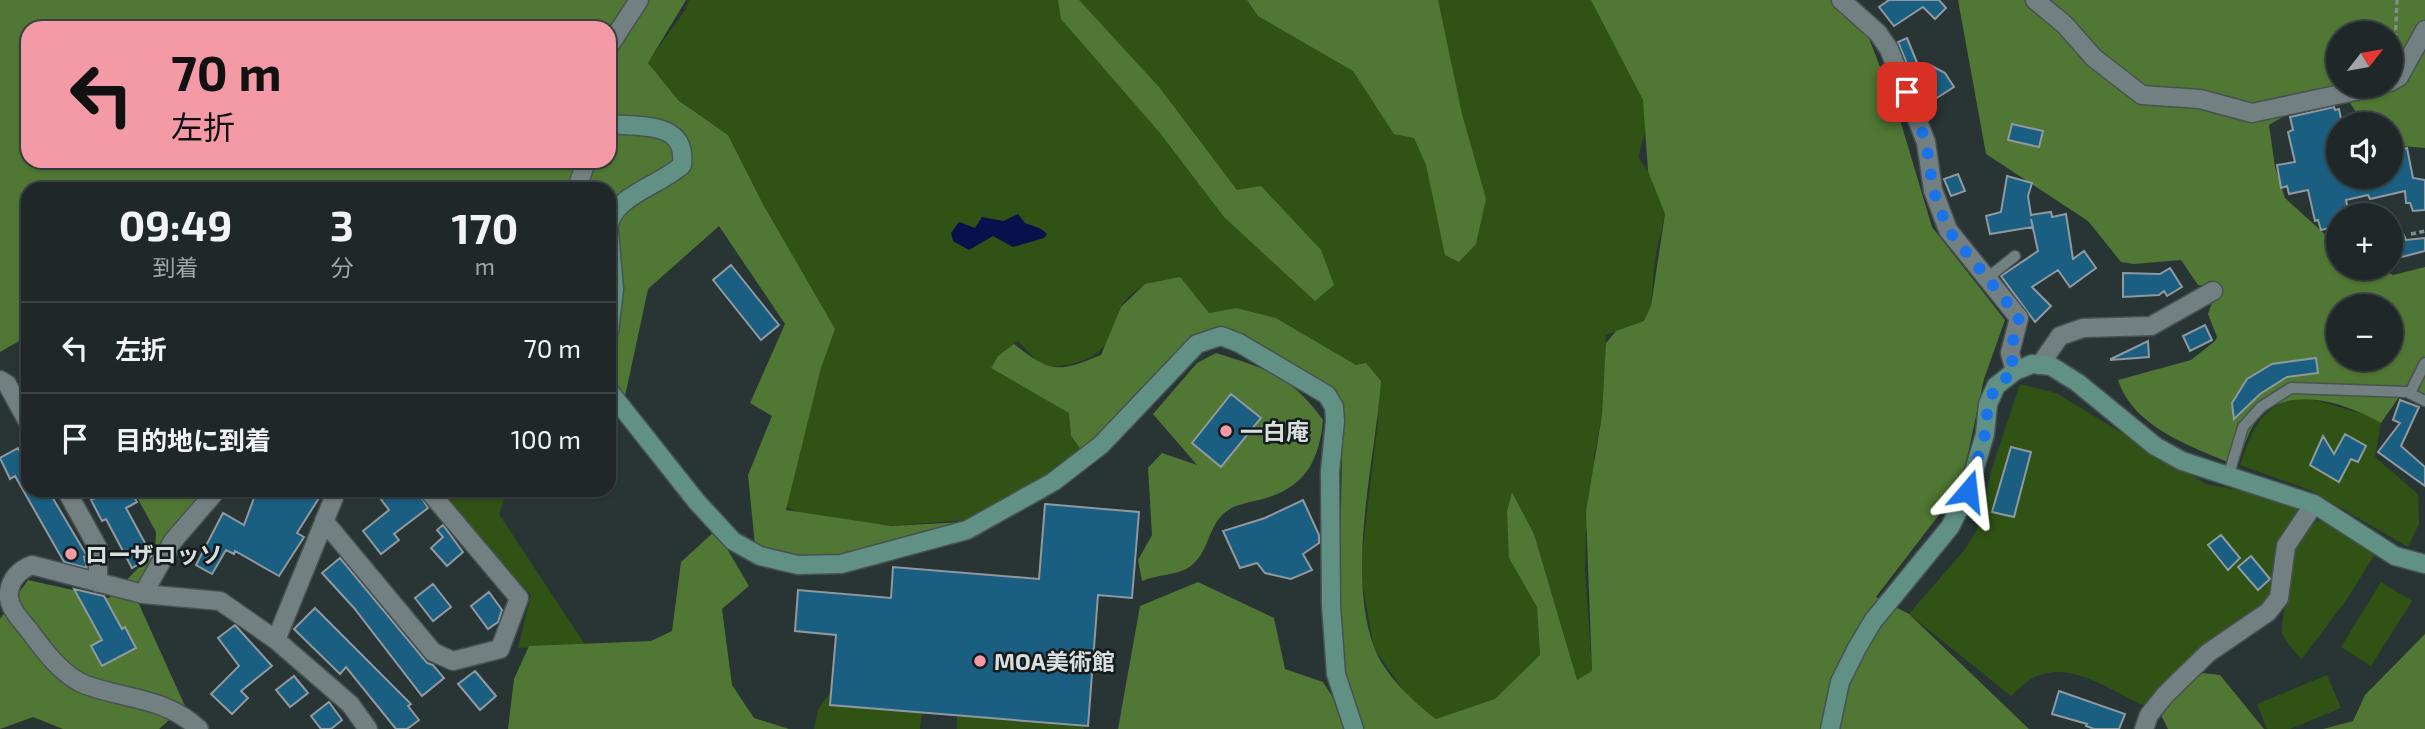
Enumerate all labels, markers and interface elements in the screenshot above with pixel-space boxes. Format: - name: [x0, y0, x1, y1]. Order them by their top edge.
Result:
- north arrow: [2326, 21, 2403, 98]
- map controls: [2326, 21, 2403, 371]
- text: 70 m: [171, 42, 282, 101]
- icon: left: [56, 49, 147, 140]
- pin: [1877, 62, 1937, 122]
- icon: arrive: [1888, 73, 1926, 111]
- text: 左折: [171, 107, 235, 145]
- button: sound: [2326, 112, 2403, 189]
- text: 09:49: [119, 199, 232, 249]
- text: 3: [330, 199, 354, 249]
- text: 170: [451, 202, 518, 252]
- button: +: [2326, 203, 2403, 280]
- text: m: [475, 252, 495, 280]
- text: 到着: [152, 253, 198, 281]
- text: 分: [330, 253, 353, 281]
- button: −: [2326, 294, 2403, 371]
- icon: left: [56, 329, 94, 367]
- text: 70 m: [523, 332, 581, 363]
- text: 左折: [115, 333, 167, 364]
- place label: 一白庵: [1240, 417, 1309, 445]
- icon: arrive: [56, 420, 94, 458]
- text: 100 m: [511, 423, 581, 454]
- marker: 一白庵: [1218, 423, 1234, 439]
- text: 目的地に到着: [115, 424, 271, 455]
- position arrow: [1931, 454, 2005, 528]
- place label: ローザロッソ: [85, 540, 223, 568]
- marker: ローザロッソ: [63, 546, 79, 562]
- place label: MOA美術館: [994, 647, 1115, 675]
- marker: MOA美術館: [972, 653, 988, 669]

